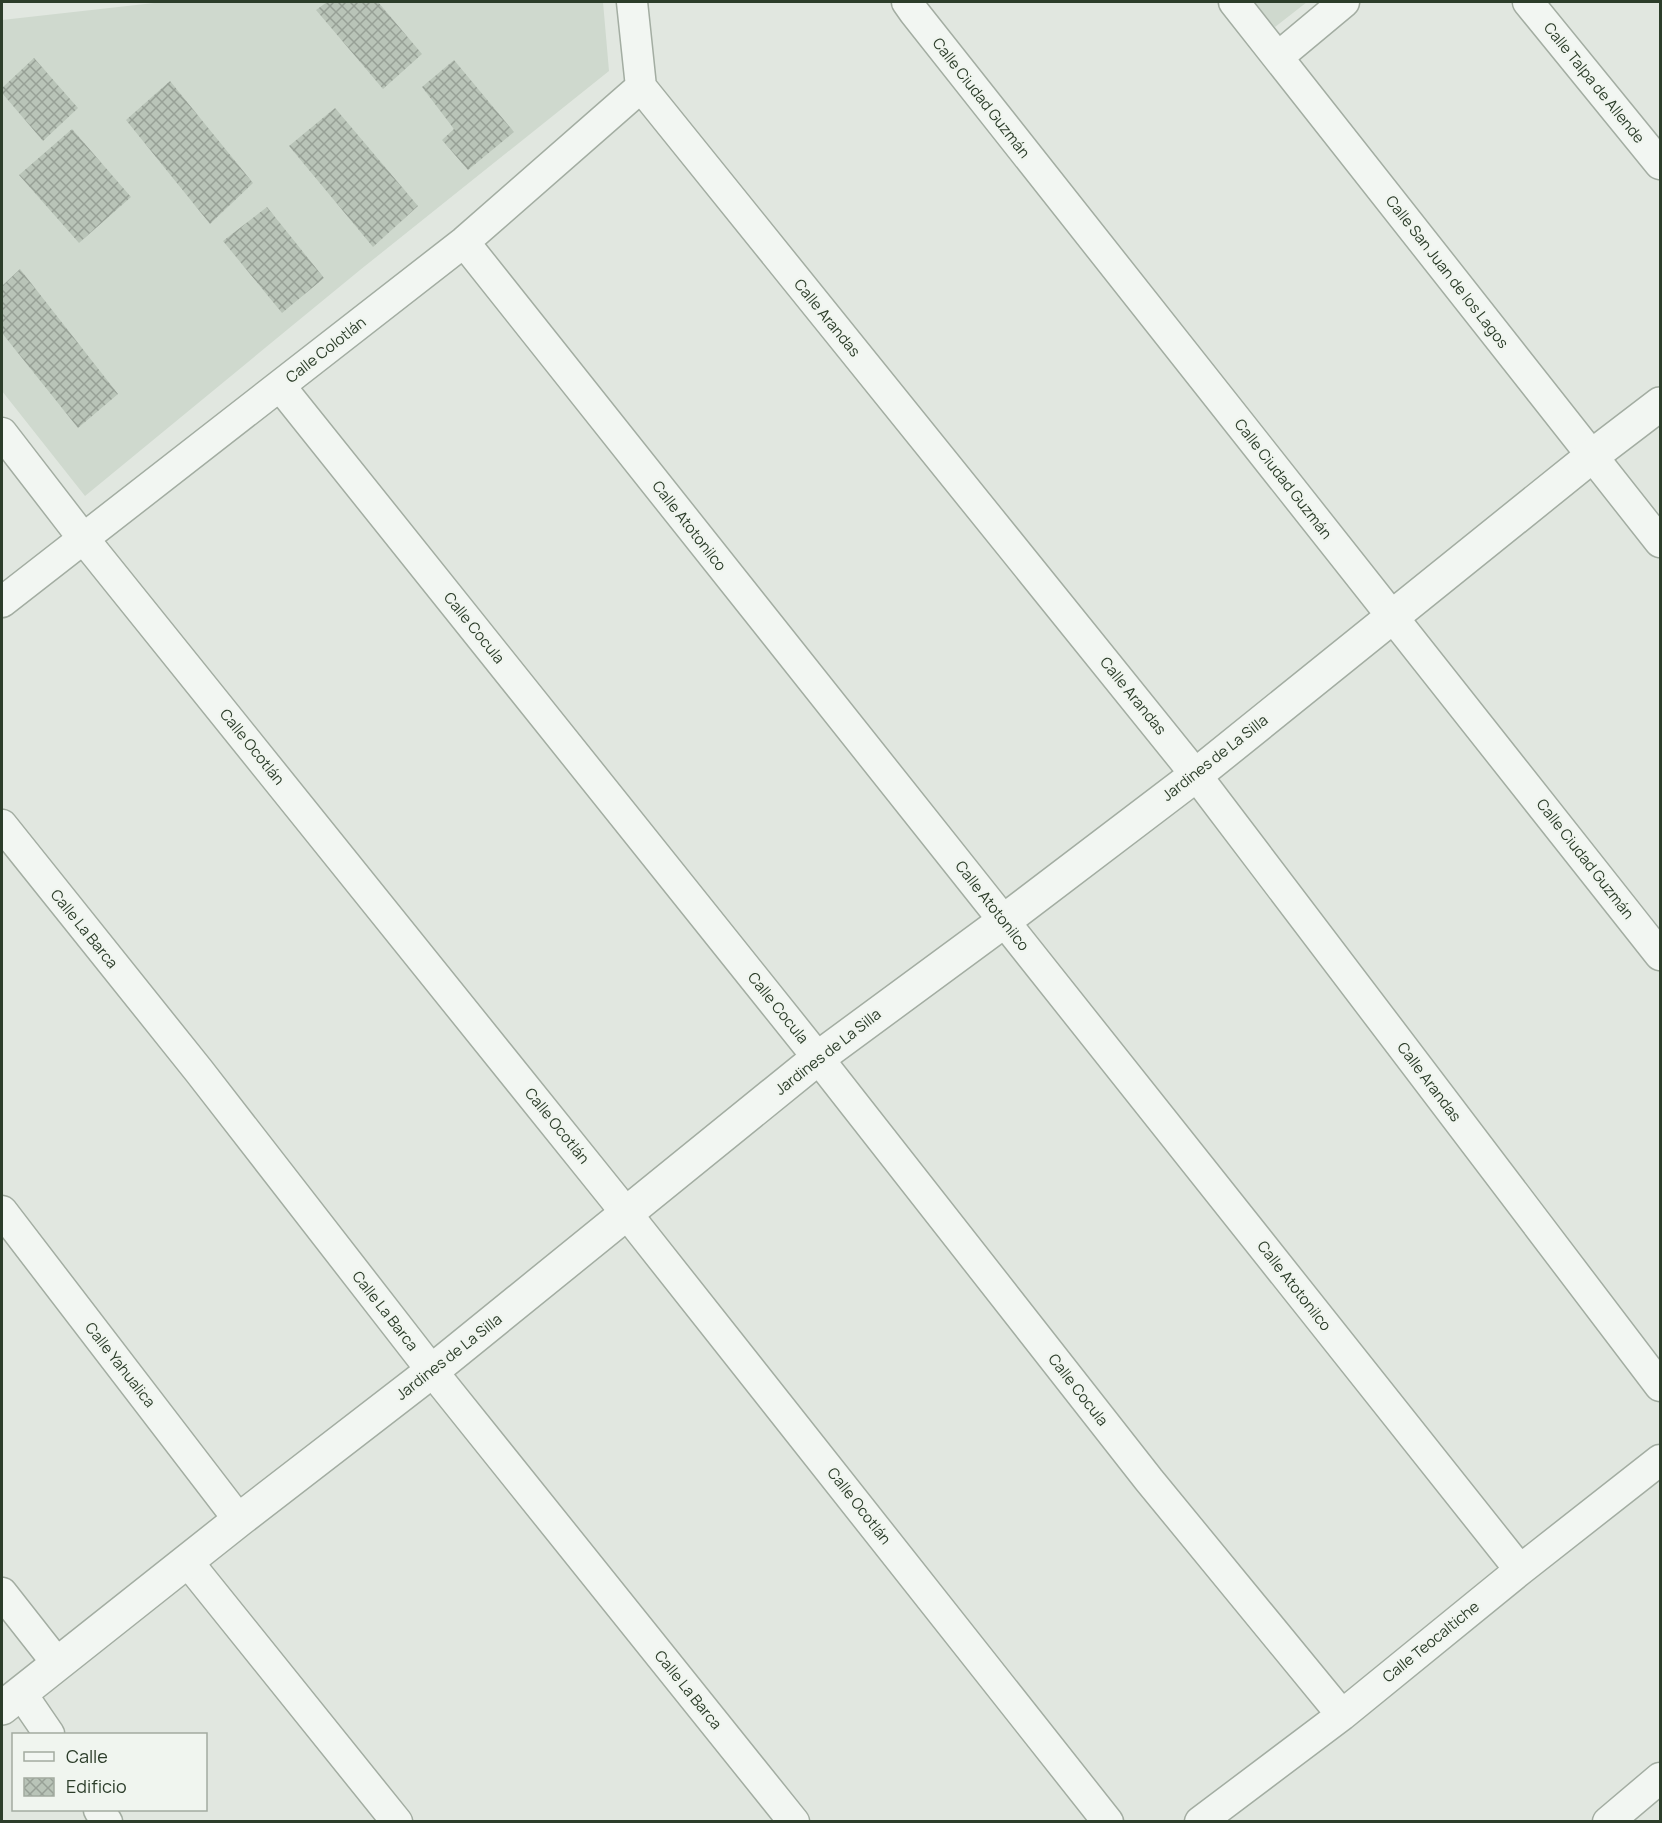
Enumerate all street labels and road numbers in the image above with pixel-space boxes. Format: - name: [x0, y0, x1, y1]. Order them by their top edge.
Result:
- street label: Calle Talpa de Allende: [1539, 18, 1650, 148]
- street label: Calle Ciudad Guzmán: [928, 33, 1035, 162]
- street label: Calle San Juan de los Lagos: [1381, 191, 1514, 353]
- street label: Calle Arandas: [789, 274, 865, 361]
- street label: Calle Colotlán: [281, 312, 370, 388]
- street label: Calle Ciudad Guzmán: [1230, 414, 1337, 543]
- street label: Calle Atotonilco: [648, 476, 731, 575]
- street label: Calle Cocula: [439, 587, 510, 668]
- street label: Calle Arandas: [1095, 652, 1171, 739]
- street label: Calle Ocotlán: [215, 704, 290, 789]
- street label: Jardines de La Silla: [1157, 710, 1272, 806]
- street label: Calle Ciudad Guzmán: [1532, 794, 1639, 923]
- street label: Calle Atotonilco: [951, 856, 1034, 955]
- street label: Calle La Barca: [46, 885, 123, 973]
- street label: Calle Cocula: [743, 967, 814, 1048]
- street label: Jardines de La Silla: [770, 1004, 885, 1100]
- street label: Calle Arandas: [1393, 1038, 1466, 1126]
- street label: Calle Ocotlán: [520, 1083, 595, 1168]
- street label: Calle Atotonilco: [1253, 1236, 1336, 1335]
- street label: Calle La Barca: [348, 1266, 423, 1355]
- street label: Jardines de La Silla: [391, 1309, 506, 1405]
- street label: Calle Yahualica: [80, 1318, 160, 1412]
- street label: Calle Cocula: [1043, 1349, 1113, 1430]
- street label: Calle Ocotlán: [823, 1463, 896, 1549]
- street label: Calle Teocaltiche: [1378, 1596, 1484, 1687]
- street label: Calle La Barca: [650, 1646, 727, 1734]

